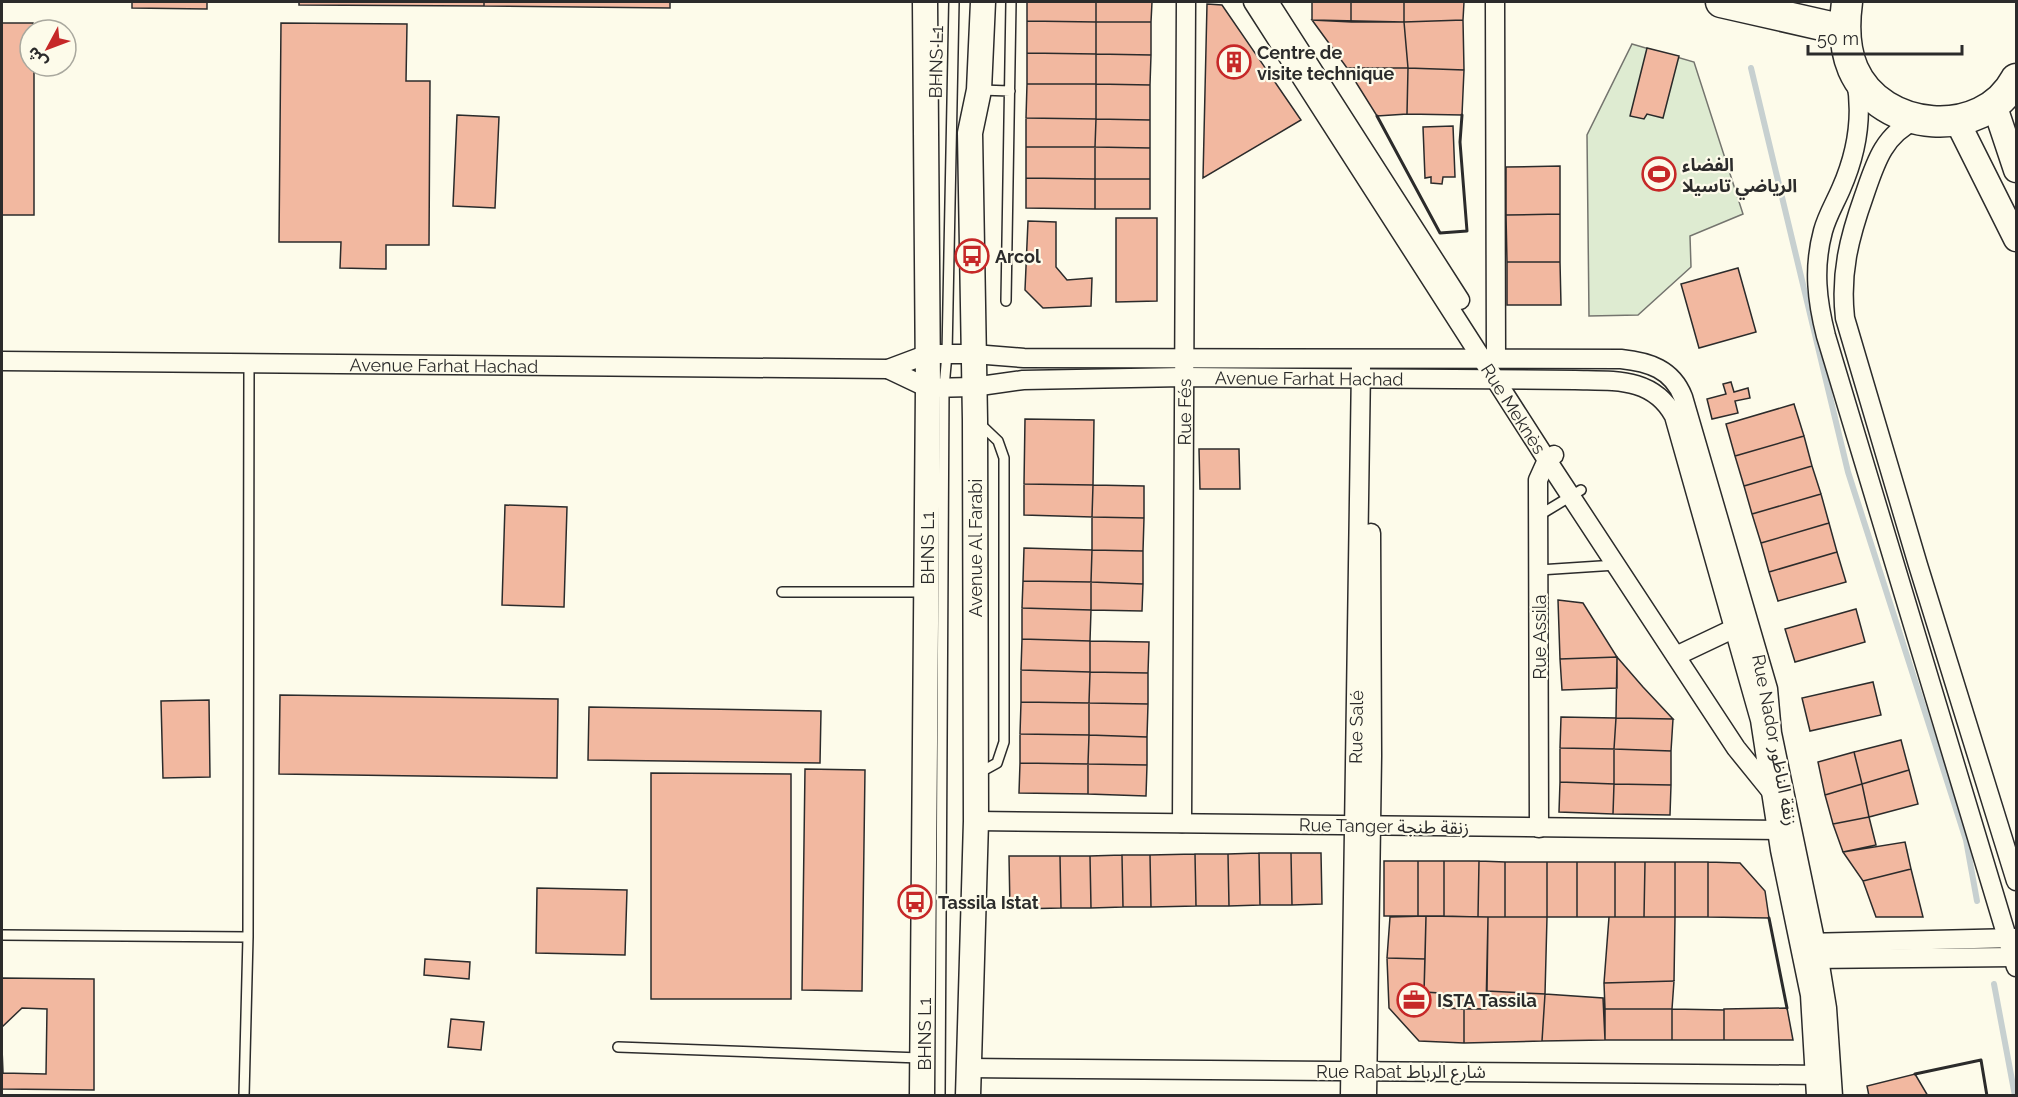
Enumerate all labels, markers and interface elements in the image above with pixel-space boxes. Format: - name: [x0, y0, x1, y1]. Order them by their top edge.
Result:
- north arrow: [18, 18, 78, 78]
- scale bar: [1808, 18, 1962, 56]
- street label: BHNS L1: [925, 25, 947, 99]
- text: 50 m: [1817, 28, 1859, 49]
- place label: Centre de visite technique: [1257, 42, 1394, 84]
- text: ش: [23, 43, 51, 72]
- building icon: Centre de visite technique: [1216, 44, 1252, 80]
- place label: الفضاء الرياضي تاسيلا: [1682, 154, 1797, 200]
- sports icon: الفضاء الرياضي تاسيلا: [1641, 156, 1677, 192]
- bus stop icon: Arcol: [954, 238, 990, 274]
- place label: Arcol: [995, 246, 1041, 267]
- street label: Avenue Farhat Hachad: [350, 354, 538, 376]
- street label: Rue Meknès: [1477, 359, 1551, 458]
- street label: Avenue Farhat Hachad: [1215, 367, 1404, 389]
- street label: Rue Fés: [1173, 378, 1195, 445]
- street label: Avenue Al Farabi: [965, 479, 986, 617]
- street label: BHNS L1: [917, 511, 938, 584]
- street label: Rue Assila: [1529, 595, 1550, 679]
- street label: Rue Nador زنقة الناظور: [1747, 652, 1802, 828]
- street label: Rue Salé: [1345, 690, 1367, 764]
- street label: Rue Tanger زنقة طنجة: [1299, 814, 1469, 839]
- bus stop icon: Tassila Istat: [897, 884, 933, 920]
- place label: Tassila Istat: [938, 892, 1039, 913]
- office icon: ISTA Tassila: [1396, 982, 1432, 1018]
- place label: ISTA Tassila: [1437, 990, 1537, 1011]
- street label: BHNS L1: [914, 997, 935, 1070]
- street label: Rue Rabat شارع الرباط: [1316, 1061, 1486, 1086]

